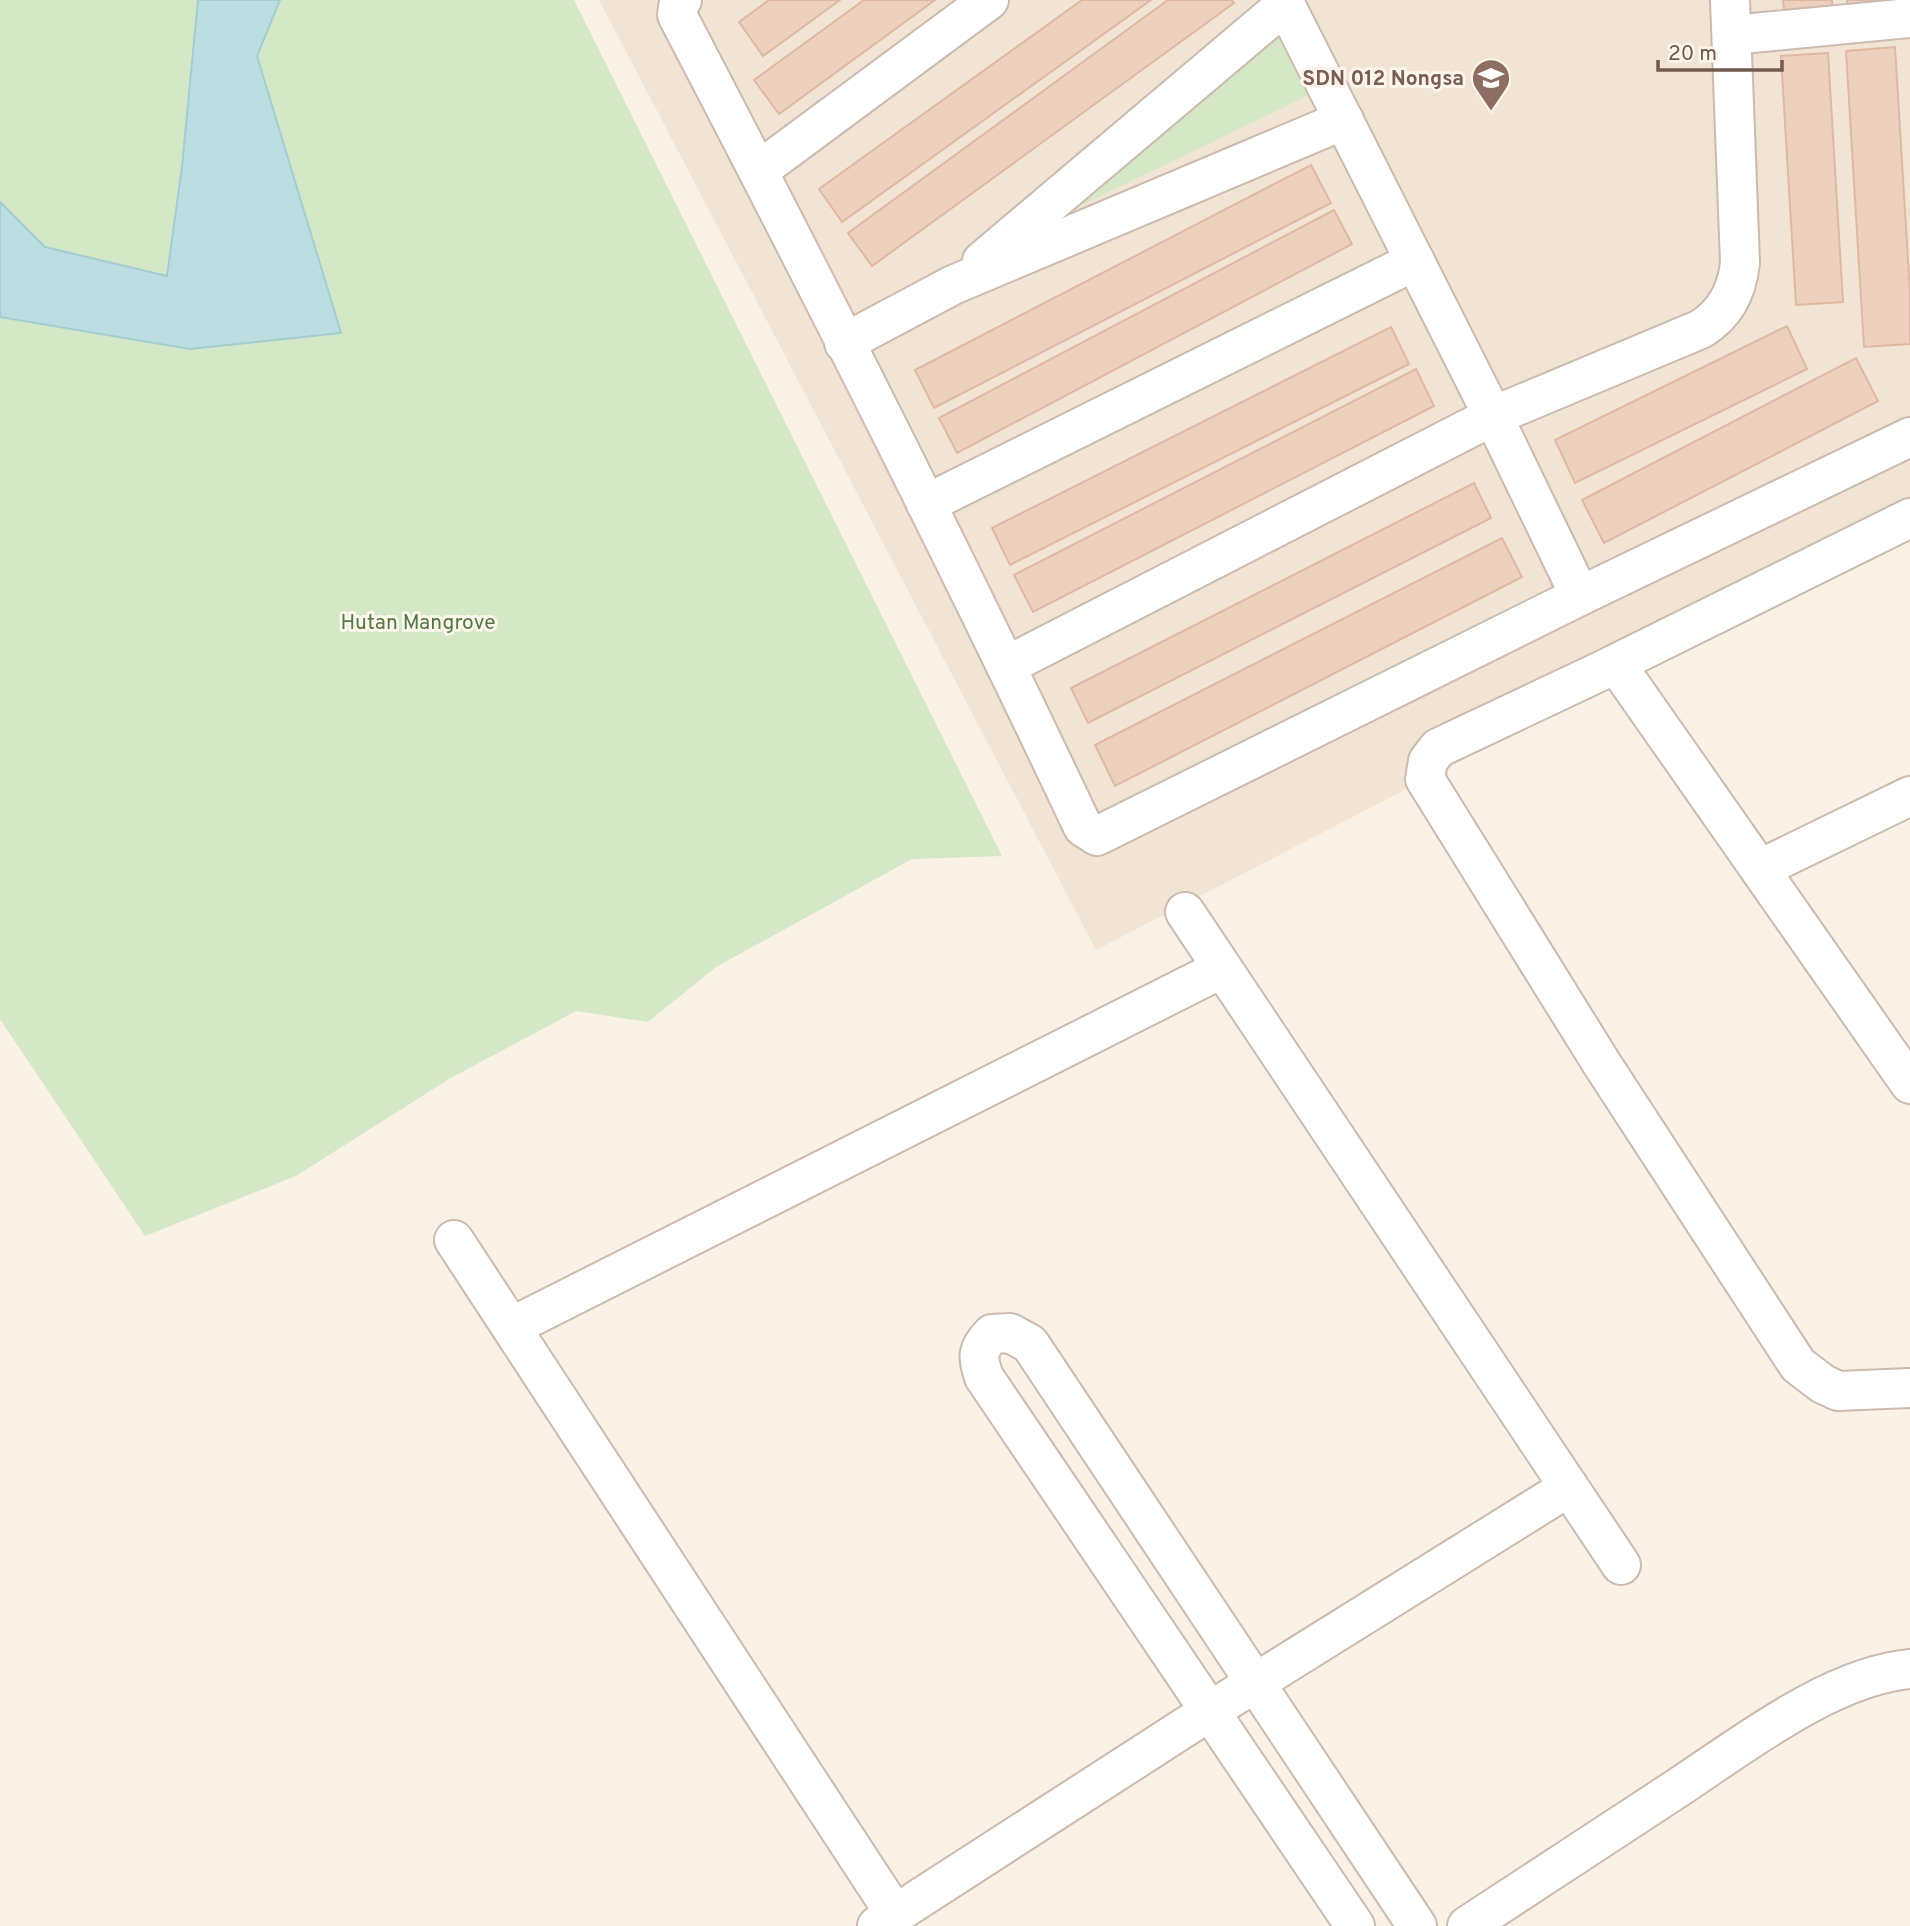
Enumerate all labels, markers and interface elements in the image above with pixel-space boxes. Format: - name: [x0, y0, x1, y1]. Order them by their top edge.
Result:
- scale bar: [1658, 28, 1782, 72]
- text: 20 m: [1668, 41, 1717, 68]
- school or university icon: SDN 012 Nongsa: [1470, 57, 1512, 112]
- place label: SDN 012 Nongsa: [1302, 66, 1464, 93]
- park label: Hutan Mangrove: [340, 610, 496, 637]

